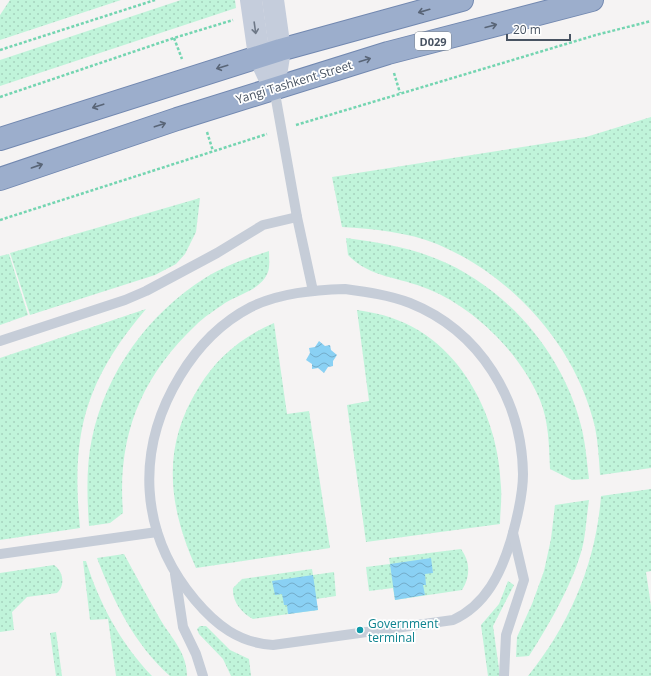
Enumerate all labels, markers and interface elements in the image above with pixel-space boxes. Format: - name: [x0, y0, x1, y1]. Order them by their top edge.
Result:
- one-way arrow: [418, 7, 431, 15]
- scale bar: [507, 16, 570, 42]
- one-way arrow: [251, 21, 259, 34]
- text: 20 m: [513, 21, 541, 38]
- one-way arrow: [484, 22, 497, 30]
- road number: D029: [415, 32, 451, 50]
- street label: Yangi Tashkent Street: [234, 56, 354, 108]
- one-way arrow: [358, 56, 371, 63]
- one-way arrow: [216, 64, 228, 72]
- one-way arrow: [92, 103, 104, 111]
- one-way arrow: [154, 120, 166, 128]
- one-way arrow: [30, 162, 43, 169]
- place label: Government terminal: [368, 615, 438, 646]
- marker: Government terminal: [355, 625, 365, 635]

